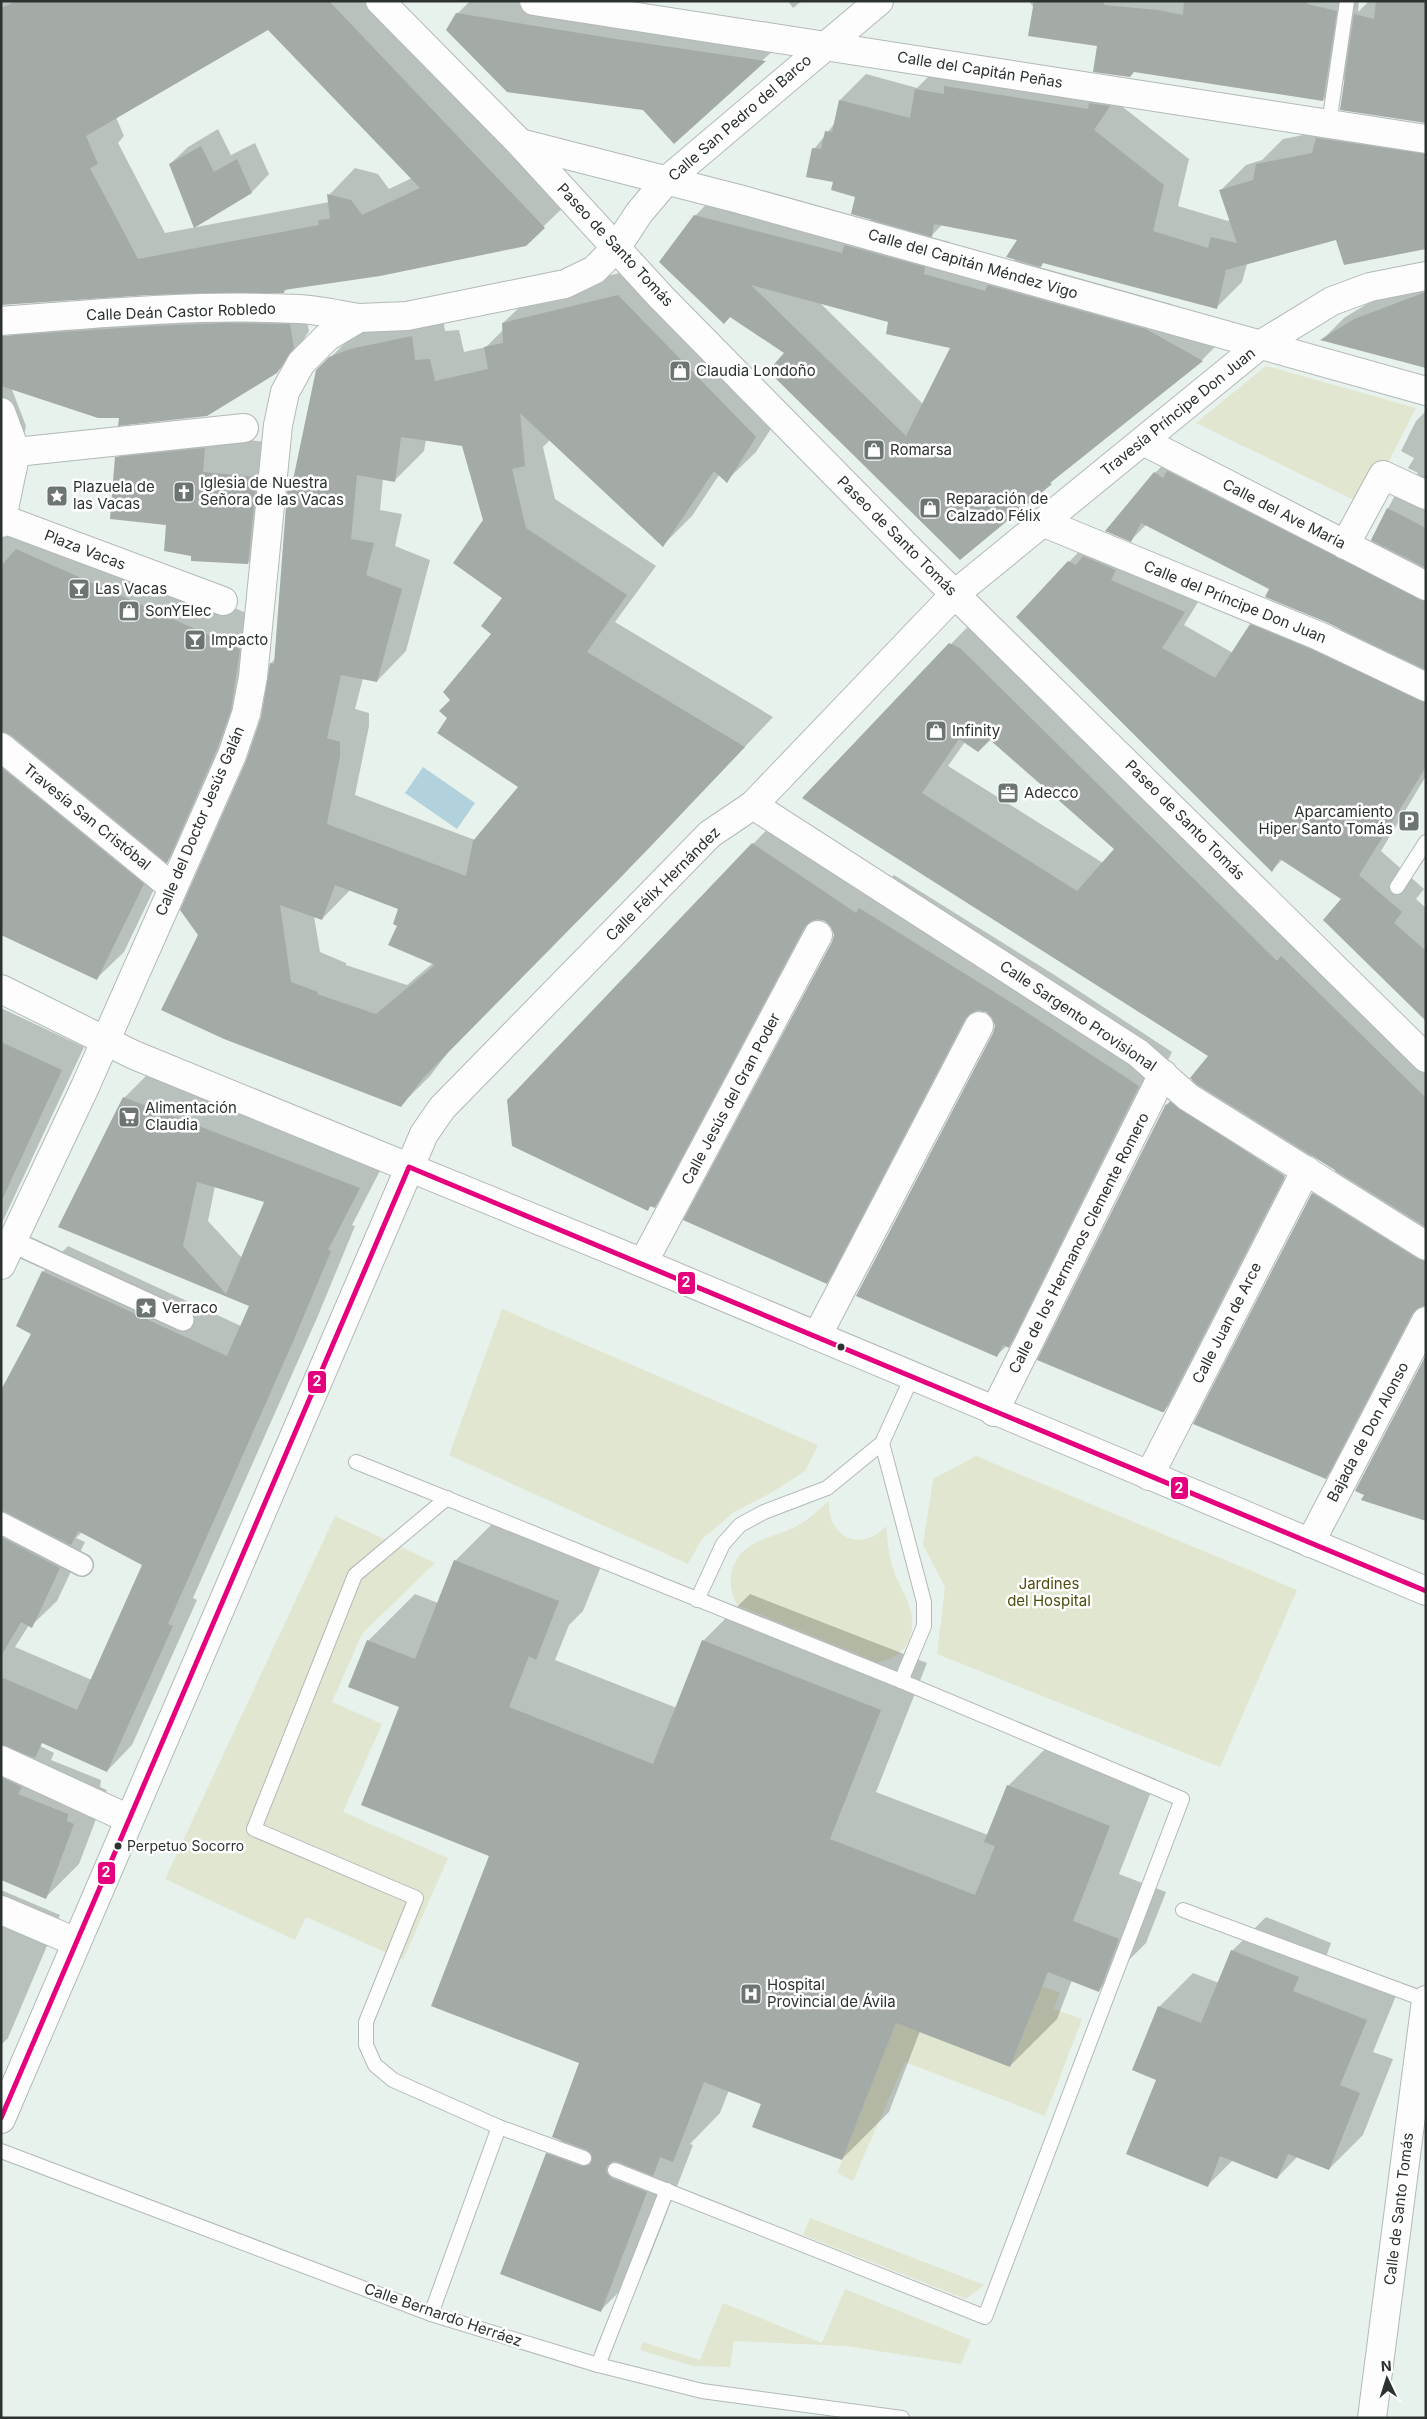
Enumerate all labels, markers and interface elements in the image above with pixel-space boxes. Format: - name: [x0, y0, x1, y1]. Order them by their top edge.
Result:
- street label: Calle del Capitán Peñas: [896, 47, 1064, 92]
- street label: Calle San Pedro del Barco: [664, 50, 815, 185]
- street label: Paseo de Santo Tomás: [553, 179, 678, 310]
- street label: Calle del Capitán Méndez Vigo: [866, 224, 1080, 303]
- street label: Calle Deán Castor Robledo: [86, 299, 276, 324]
- street label: Travesía Príncipe Don Juan: [1096, 343, 1259, 480]
- shop icon: Claudia Londoño: [668, 359, 692, 383]
- place label: Claudia Londoño: [696, 361, 816, 380]
- shop icon: Romarsa: [862, 438, 886, 462]
- place label: Romarsa: [890, 440, 952, 459]
- street label: Paseo de Santo Tomás: [833, 472, 961, 600]
- place label: Iglesia de Nuestra Señora de las Vacas: [200, 473, 344, 509]
- street label: Calle del Ave María: [1219, 474, 1349, 553]
- place label: Plazuela de las Vacas: [73, 477, 155, 513]
- church icon: Iglesia de Nuestra Señora de las Vacas: [172, 480, 196, 504]
- place icon: Plazuela de las Vacas: [45, 484, 69, 508]
- place label: Reparación de Calzado Félix: [946, 489, 1048, 525]
- shop icon: Reparación de Calzado Félix: [918, 496, 942, 520]
- street label: Plaza Vacas: [42, 525, 129, 574]
- street label: Calle del Príncipe Don Juan: [1141, 556, 1329, 647]
- bar icon: Las Vacas: [67, 577, 91, 601]
- place label: Las Vacas: [95, 579, 167, 598]
- shop icon: SonYElec: [117, 599, 141, 623]
- place label: SonYElec: [145, 601, 212, 620]
- bar icon: Impacto: [183, 628, 207, 652]
- place label: Impacto: [211, 630, 268, 649]
- shop icon: Infinity: [924, 719, 948, 743]
- place label: Infinity: [952, 721, 1001, 740]
- street label: Calle del Doctor Jesús Galán: [151, 723, 248, 918]
- street label: Paseo de Santo Tomás: [1121, 756, 1249, 884]
- street label: Travesía San Cristóbal: [20, 759, 155, 874]
- office icon: Adecco: [996, 781, 1020, 805]
- place label: Adecco: [1024, 783, 1078, 802]
- place label: Aparcamiento Hiper Santo Tomás: [1259, 802, 1393, 838]
- parking icon: Aparcamiento Hiper Santo Tomás: [1397, 809, 1421, 833]
- street label: Calle Félix Hernández: [601, 822, 724, 945]
- street label: Calle Sargento Provisional: [996, 956, 1160, 1075]
- street label: Calle Jesús del Gran Poder: [677, 1009, 784, 1188]
- place label: Alimentación Claudia: [145, 1098, 237, 1134]
- supermarket icon: Alimentación Claudia: [117, 1105, 141, 1129]
- street label: Calle de los Hermanos Clemente Romero: [1004, 1109, 1153, 1376]
- street label: Calle Juan de Arce: [1188, 1259, 1265, 1387]
- line badge: 2: [677, 1271, 696, 1295]
- text: 2: [682, 1273, 691, 1290]
- place icon: Verraco: [134, 1296, 158, 1320]
- place label: Verraco: [162, 1298, 218, 1317]
- unlabelled marker: [836, 1342, 846, 1352]
- street label: Bajada de Don Alonso: [1323, 1358, 1413, 1505]
- line badge: 2: [307, 1370, 327, 1394]
- text: 2: [313, 1372, 322, 1389]
- line badge: 2: [1170, 1476, 1189, 1500]
- text: 2: [1175, 1479, 1184, 1496]
- park label: Jardines del Hospital: [1007, 1574, 1091, 1610]
- place label: Perpetuo Socorro: [127, 1837, 244, 1854]
- marker: Perpetuo Socorro: [113, 1841, 123, 1851]
- line badge: 2: [97, 1861, 116, 1885]
- text: 2: [102, 1863, 111, 1880]
- place label: Hospital Provincial de Ávila: [767, 1975, 896, 2011]
- hospital icon: Hospital Provincial de Ávila: [739, 1982, 763, 2006]
- street label: Calle de Santo Tomás: [1380, 2131, 1417, 2286]
- street label: Calle Bernardo Herráez: [362, 2279, 525, 2350]
- north arrow: [1362, 2354, 1412, 2404]
- text: N: [1380, 2357, 1392, 2374]

